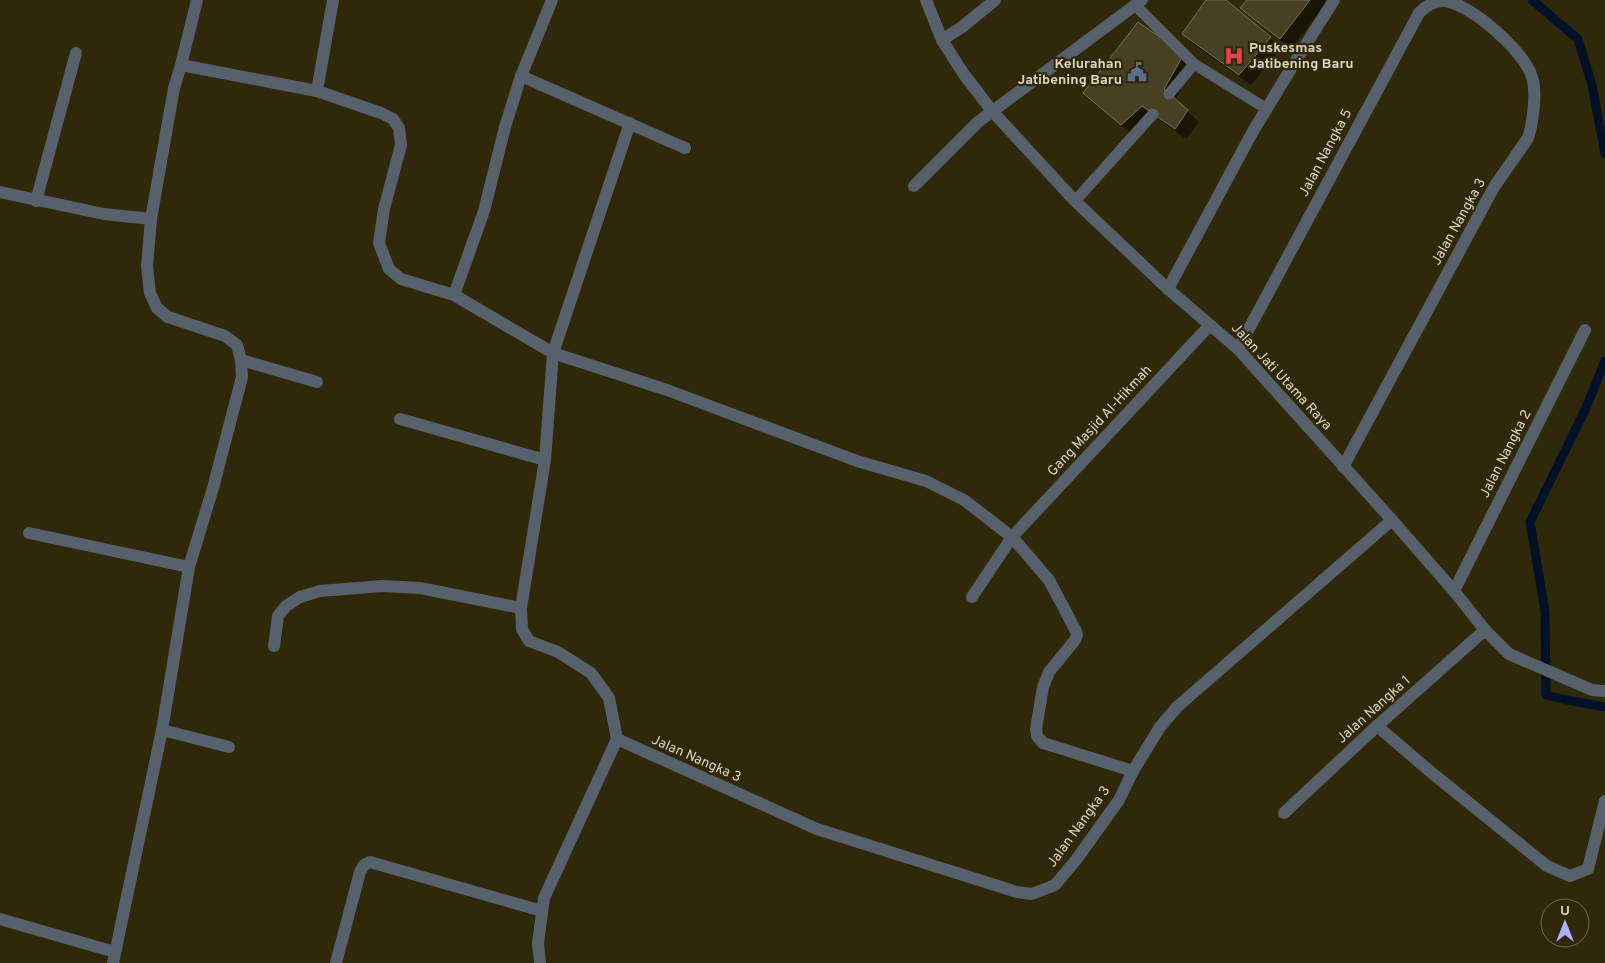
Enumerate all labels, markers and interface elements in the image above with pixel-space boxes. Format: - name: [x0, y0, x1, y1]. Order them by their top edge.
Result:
- place label: Puskesmas Jatibening Baru: [1249, 40, 1354, 73]
- hospital icon: Puskesmas Jatibening Baru: [1223, 45, 1245, 67]
- place label: Kelurahan Jatibening Baru: [1017, 56, 1122, 89]
- public building icon: Kelurahan Jatibening Baru: [1126, 61, 1148, 83]
- street label: Jalan Nangka 5: [1296, 106, 1356, 200]
- street label: Jalan Nangka 3: [1428, 176, 1490, 268]
- street label: Jalan Jati Utama Raya: [1227, 320, 1335, 434]
- street label: Gang Masjid Al-Hikmah: [1044, 362, 1156, 480]
- street label: Jalan Nangka 2: [1476, 407, 1536, 501]
- street label: Jalan Nangka 1: [1334, 672, 1414, 748]
- street label: Jalan Nangka 3: [648, 732, 744, 786]
- street label: Jalan Nangka 3: [1044, 783, 1114, 871]
- north arrow: [1540, 898, 1590, 948]
- text: U: [1560, 903, 1570, 920]

